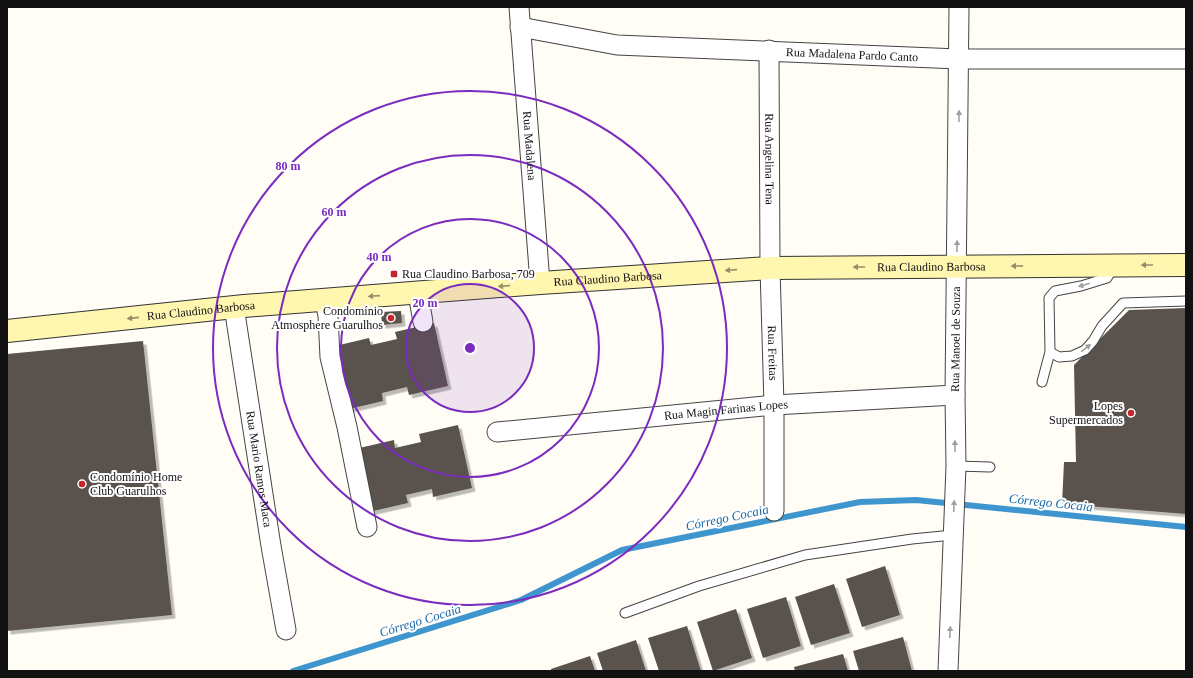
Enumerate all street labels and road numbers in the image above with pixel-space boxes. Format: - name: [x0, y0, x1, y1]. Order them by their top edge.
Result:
- street label: Rua Madalena Pardo Canto: [786, 45, 919, 64]
- street label: Rua Madalena: [520, 110, 539, 182]
- street label: Rua Angelina Tena: [762, 113, 777, 206]
- street label: Rua Claudino Barbosa: [877, 259, 986, 274]
- street label: Rua Claudino Barbosa: [553, 268, 663, 289]
- street label: Rua Manoel de Souza: [948, 286, 963, 392]
- street label: Rua Claudino Barbosa: [146, 298, 256, 323]
- street label: Rua Freitas: [765, 325, 780, 381]
- street label: Rua Magin Farinas Lopes: [663, 397, 789, 423]
- street label: Rua Mario Ramos Maca: [243, 410, 275, 529]

